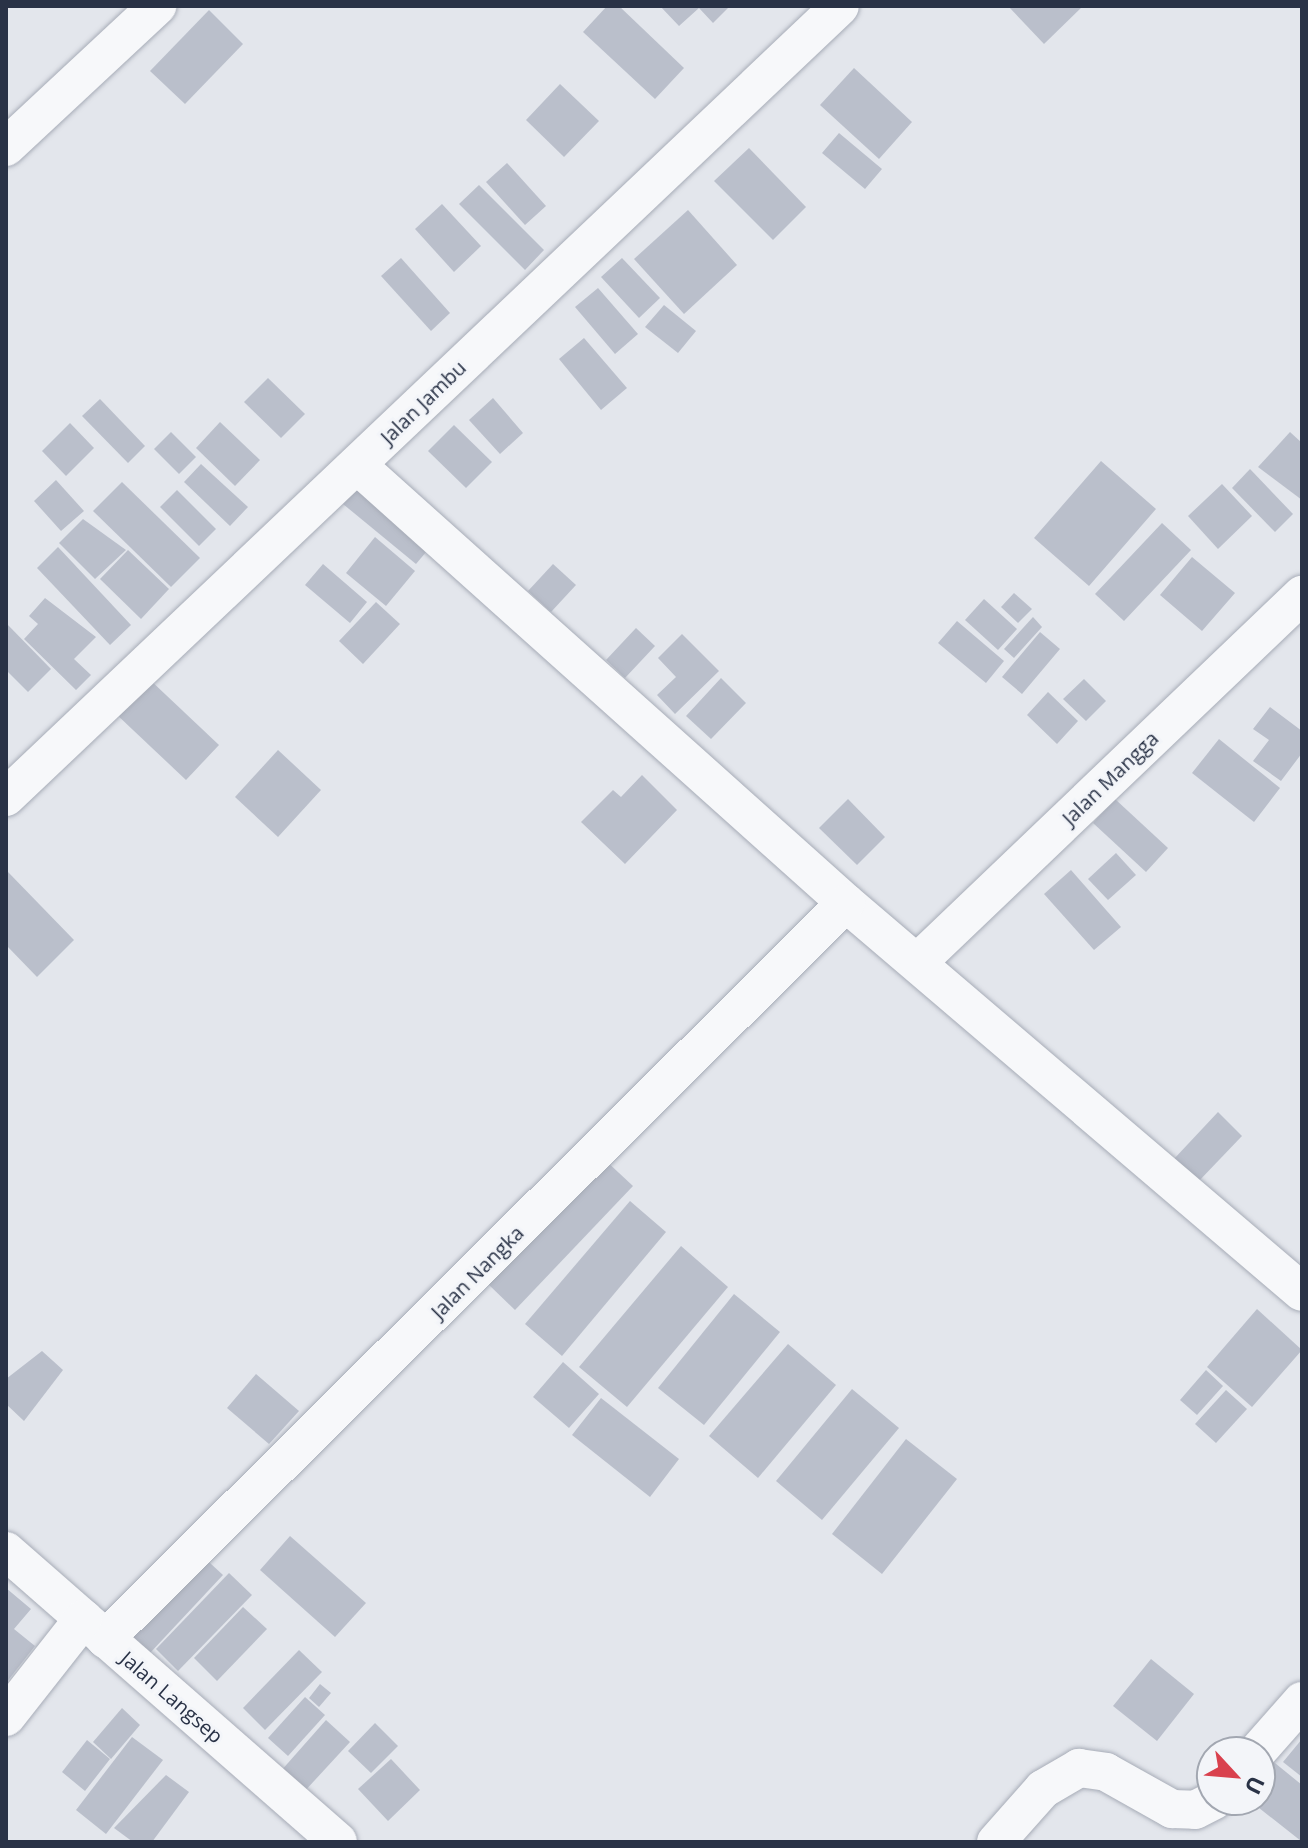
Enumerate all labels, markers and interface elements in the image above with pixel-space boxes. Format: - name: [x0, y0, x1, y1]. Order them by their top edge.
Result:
- street label: Jalan Jambu: [375, 355, 471, 449]
- street label: Jalan Mangga: [1057, 726, 1163, 830]
- street label: Jalan Nangka: [426, 1221, 528, 1323]
- street label: Jalan Langsep: [116, 1646, 228, 1748]
- north arrow: [1196, 1736, 1276, 1816]
- text: U: [1239, 1772, 1273, 1800]

